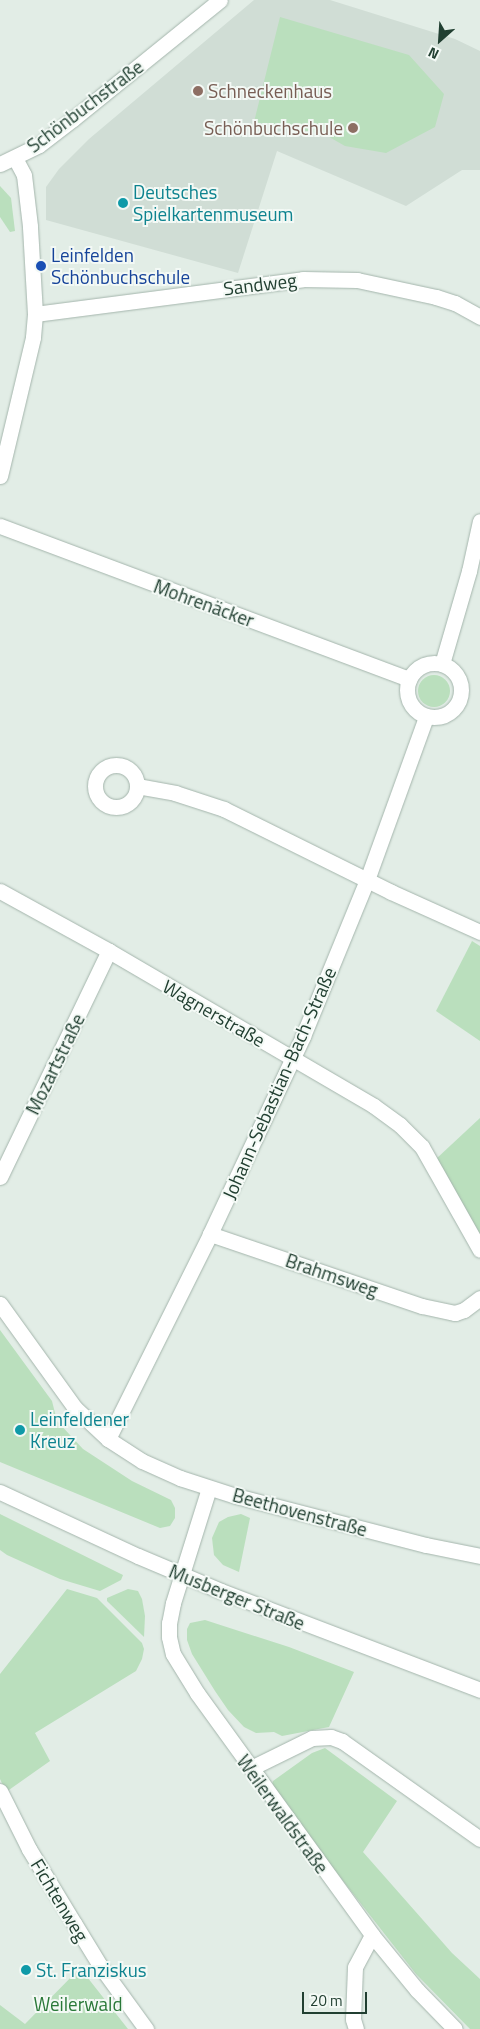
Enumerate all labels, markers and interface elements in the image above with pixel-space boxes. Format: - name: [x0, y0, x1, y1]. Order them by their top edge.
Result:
- north arrow: [415, 15, 465, 65]
- text: N: [424, 42, 442, 65]
- street label: Schönbuchstraße: [22, 55, 148, 157]
- place label: Schneckenhaus: [208, 80, 332, 102]
- marker: Schneckenhaus: [192, 85, 204, 97]
- place label: Schönbuchschule: [204, 117, 343, 139]
- marker: Schönbuchschule: [347, 122, 359, 134]
- place label: Deutsches Spielkartenmuseum: [133, 181, 293, 225]
- marker: Deutsches Spielkartenmuseum: [117, 197, 129, 209]
- place label: Leinfelden Schönbuchschule: [51, 244, 190, 288]
- marker: Leinfelden Schönbuchschule: [35, 260, 47, 272]
- street label: Sandweg: [222, 268, 298, 300]
- street label: Mohrenäcker: [151, 574, 257, 632]
- street label: Johann-Sebastian-Bach-Straße: [217, 964, 341, 1202]
- street label: Wagnerstraße: [159, 975, 269, 1051]
- street label: Mozartstraße: [21, 1010, 89, 1118]
- street label: Brahmsweg: [283, 1249, 381, 1301]
- place label: Leinfeldener Kreuz: [30, 1408, 129, 1452]
- marker: Leinfeldener Kreuz: [14, 1424, 26, 1436]
- street label: Beethovenstraße: [230, 1483, 370, 1541]
- street label: Musberger Straße: [166, 1559, 308, 1635]
- street label: Weilerwaldstraße: [232, 1750, 334, 1878]
- street label: Fichtenweg: [26, 1854, 94, 1946]
- place label: St. Franziskus: [36, 1959, 147, 1981]
- marker: St. Franziskus: [20, 1964, 32, 1976]
- scale bar: [305, 1982, 370, 2014]
- text: 20 m: [310, 1989, 343, 2012]
- park label: Weilerwald: [33, 1993, 123, 2015]

